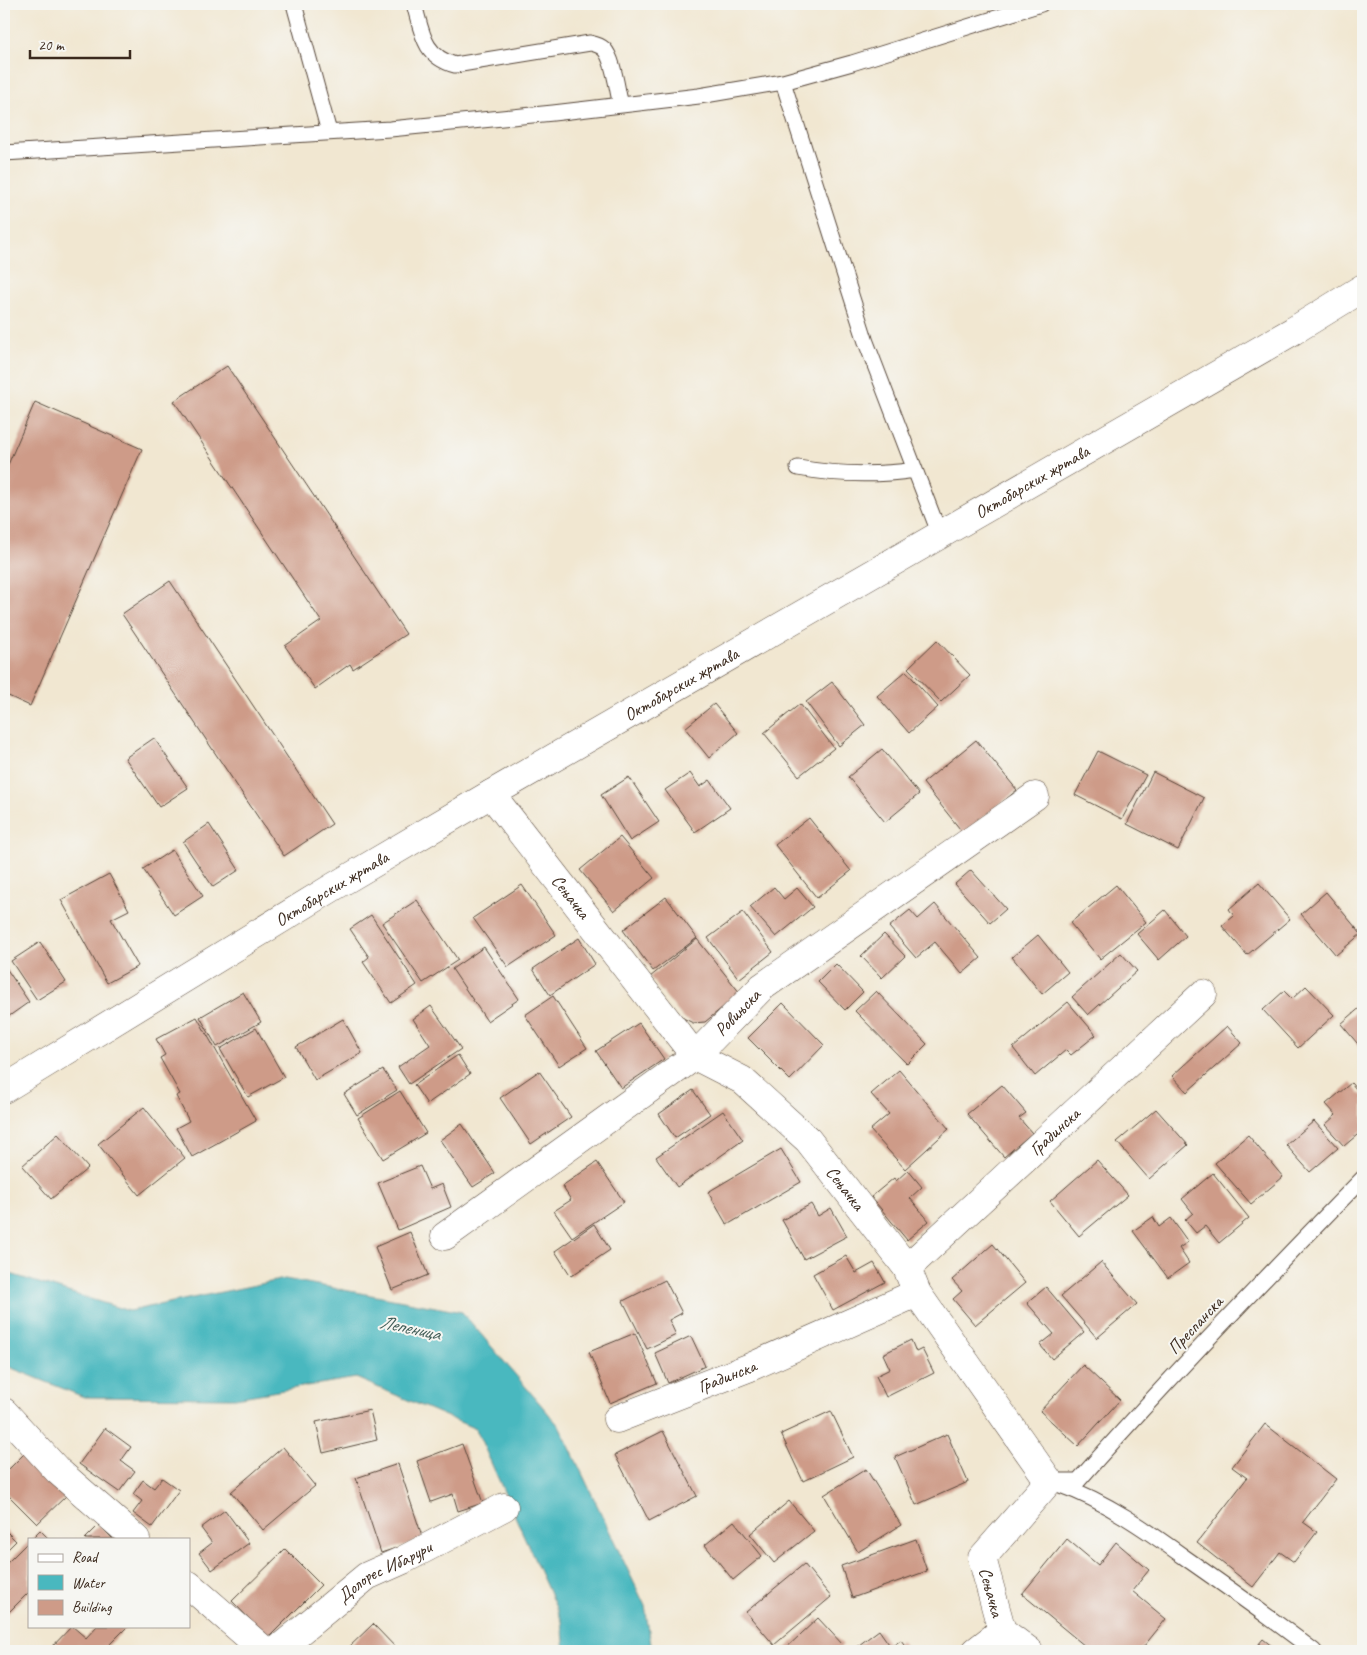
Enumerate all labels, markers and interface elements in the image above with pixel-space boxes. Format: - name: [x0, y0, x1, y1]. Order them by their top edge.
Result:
- scale bar: [30, 28, 130, 60]
- text: 20 m: [38, 36, 65, 55]
- street label: Октобарских жртава: [971, 439, 1095, 523]
- street label: Октобарских жртава: [620, 642, 744, 726]
- street label: Октобарских жртава: [271, 845, 394, 931]
- street label: Сењачка: [547, 870, 596, 925]
- street label: Ровињска: [710, 983, 766, 1040]
- street label: Градинска: [1025, 1102, 1086, 1160]
- street label: Сењачка: [821, 1162, 870, 1216]
- street label: Преспанска: [1163, 1290, 1229, 1359]
- water label: Лепеница: [378, 1310, 444, 1346]
- street label: Градинска: [695, 1354, 761, 1397]
- street label: Долорес Ибарури: [332, 1535, 437, 1607]
- legend: [28, 1538, 190, 1628]
- text: Road: [72, 1548, 99, 1567]
- street label: Сењачка: [974, 1565, 1009, 1621]
- text: Water: [72, 1574, 106, 1593]
- text: Building: [72, 1598, 112, 1617]

